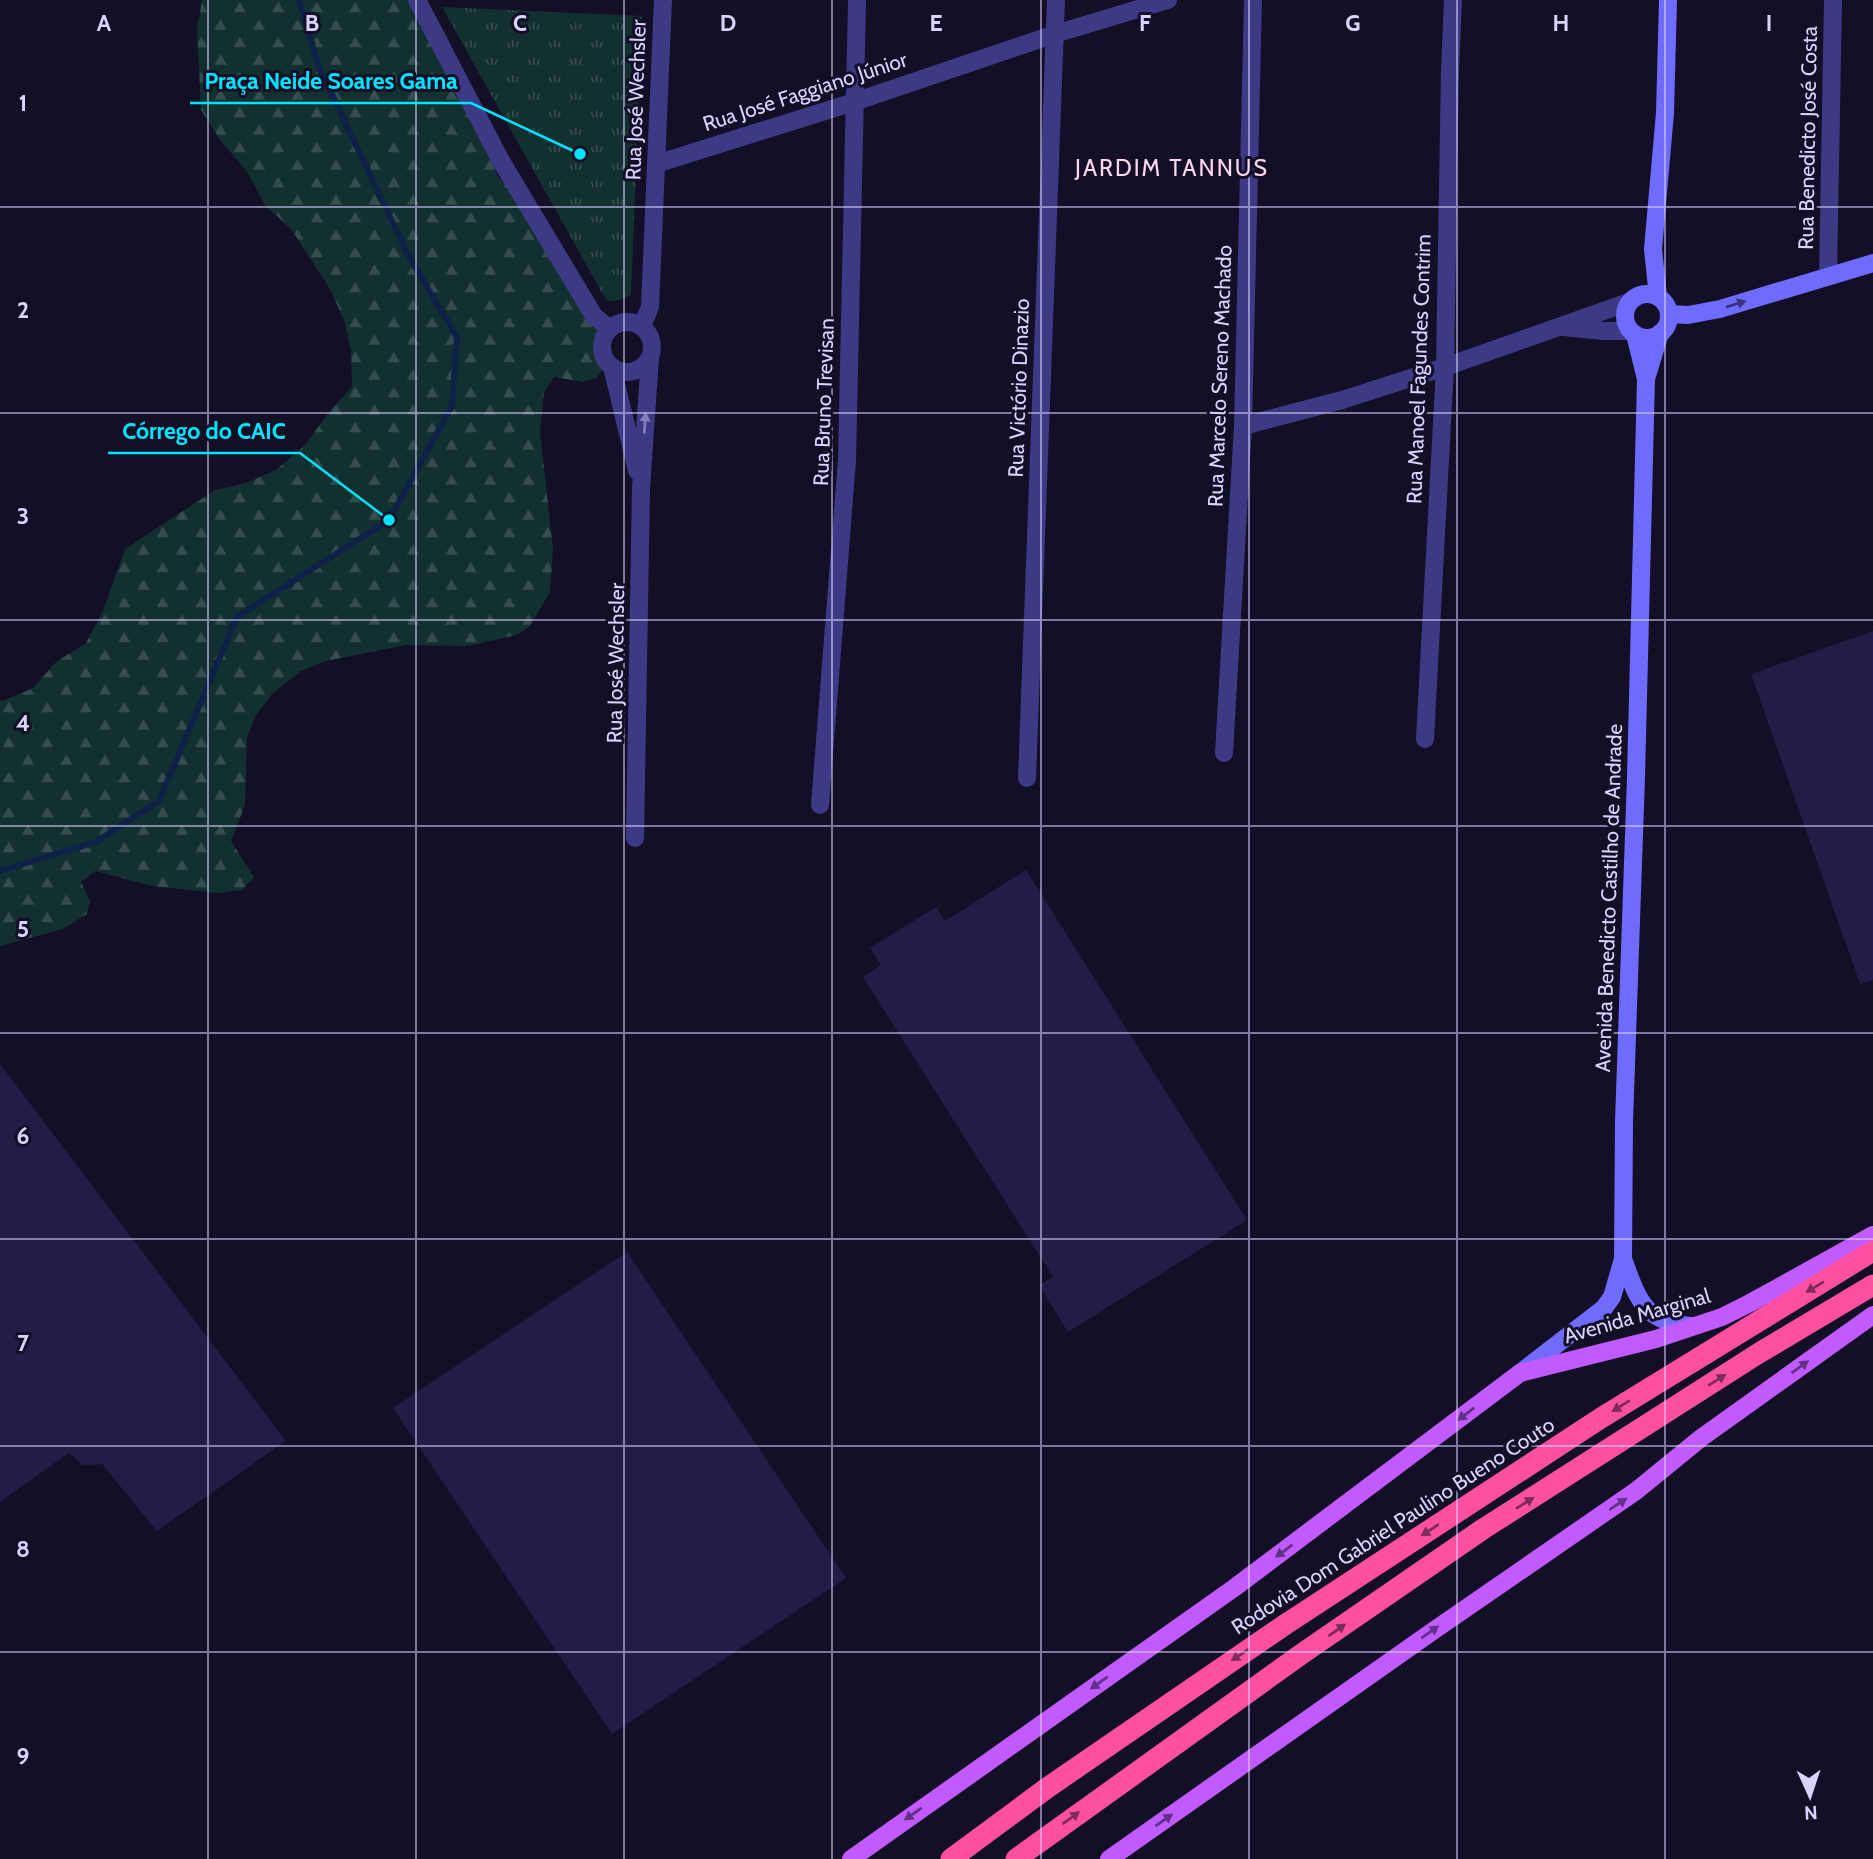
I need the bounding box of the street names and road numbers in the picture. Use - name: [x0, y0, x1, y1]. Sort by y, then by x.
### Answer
- street label: Rua José Wechsler: [620, 19, 651, 181]
- street label: Rua Benedicto José Costa: [1793, 26, 1822, 250]
- street label: Rua José Faggiano Júnior: [700, 47, 910, 136]
- street label: Rua Manoel Fagundes Contrim: [1401, 234, 1436, 504]
- street label: Rua Marcelo Sereno Machado: [1202, 245, 1237, 507]
- street label: Rua Victório Dinazio: [1003, 298, 1034, 478]
- street label: Rua Bruno Trevisan: [808, 318, 839, 486]
- street label: Rua José Wechsler: [602, 582, 629, 744]
- street label: Avenida Benedicto Castilho de Andrade: [1590, 723, 1627, 1073]
- street label: Avenida Marginal: [1561, 1283, 1713, 1348]
- street label: Rodovia Dom Gabriel Paulino Bueno Couto: [1227, 1412, 1559, 1639]

